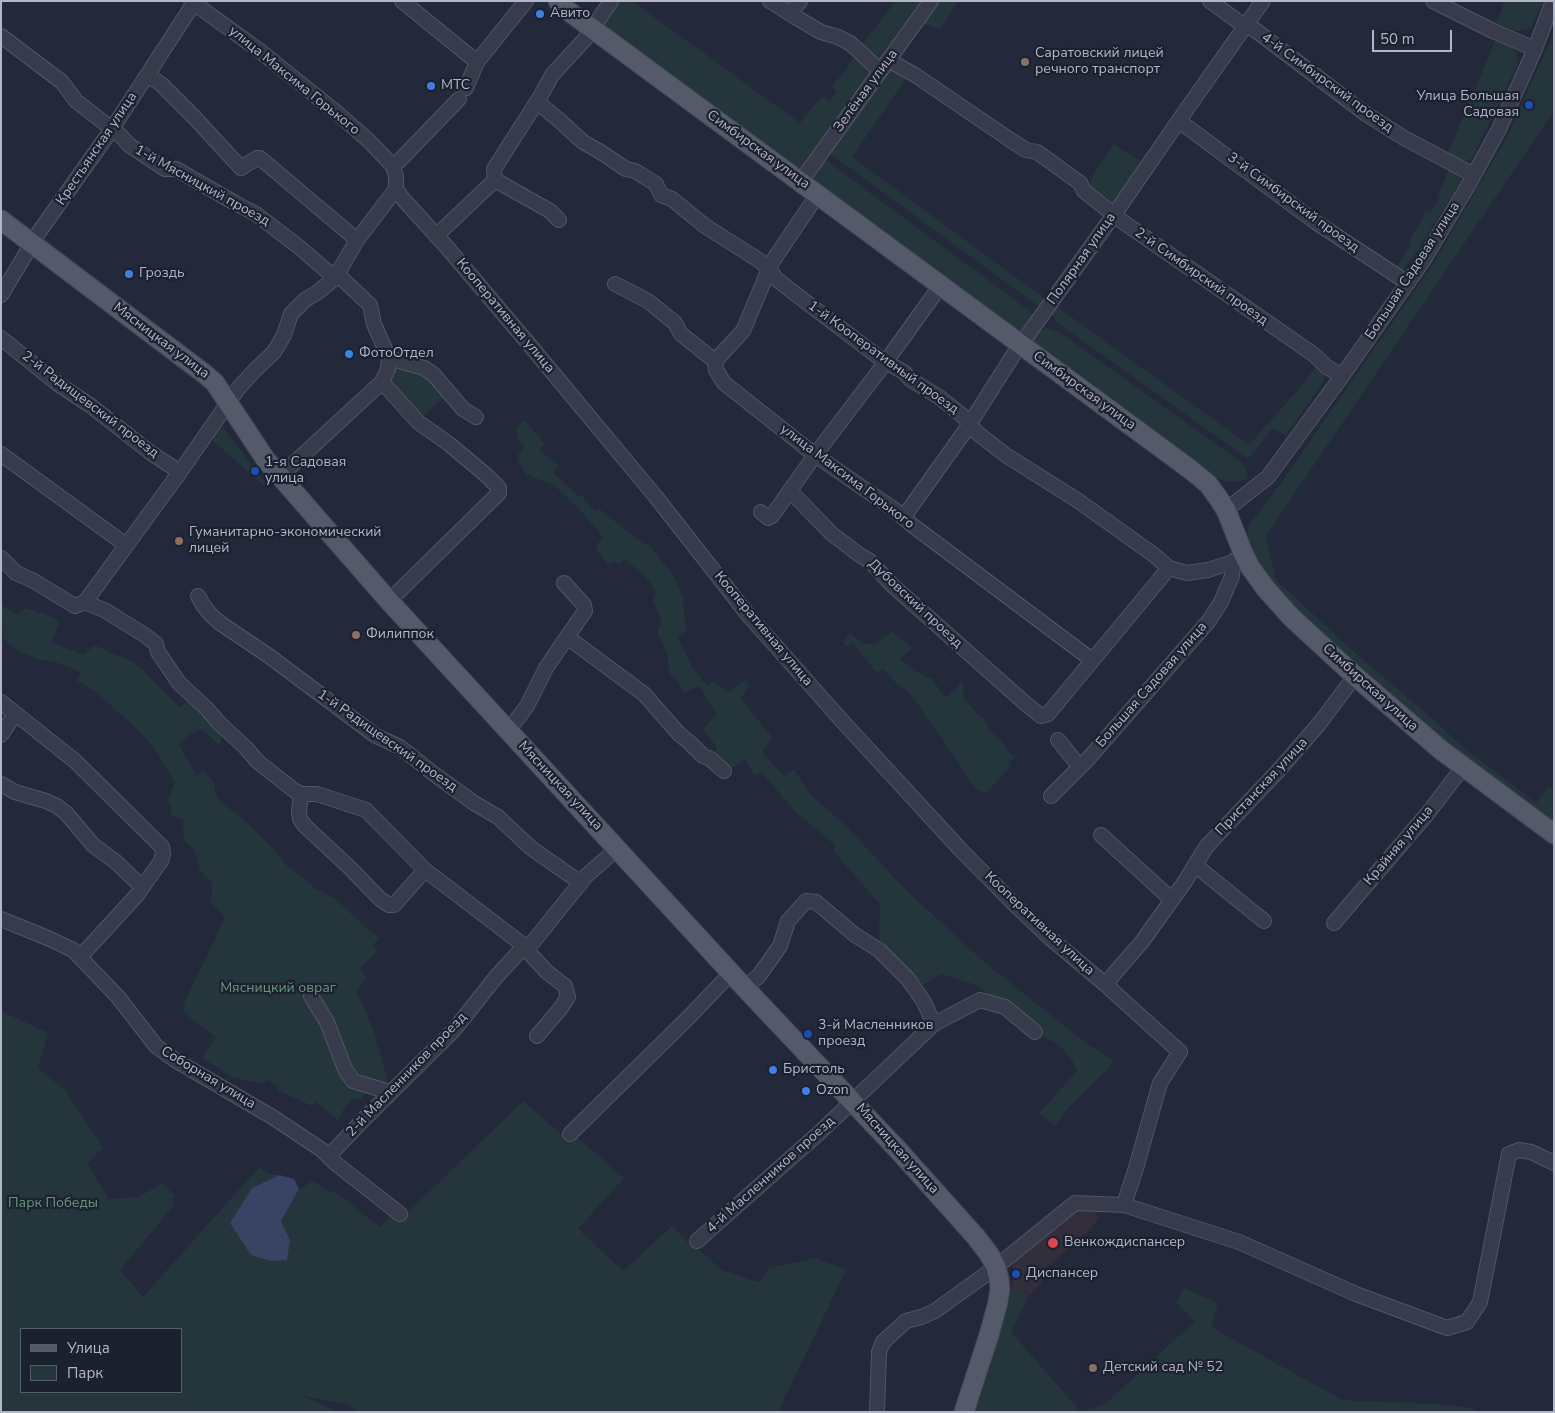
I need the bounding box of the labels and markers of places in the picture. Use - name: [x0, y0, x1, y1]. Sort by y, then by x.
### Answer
- place label: Авито: [550, 6, 590, 22]
- marker: Авито: [534, 8, 546, 20]
- place label: Саратовский лицей речного транспорт: [1035, 46, 1164, 78]
- marker: Саратовский лицей речного транспорт: [1019, 56, 1031, 68]
- place label: МТС: [441, 78, 470, 94]
- marker: МТС: [425, 80, 437, 92]
- place label: Улица Большая Садовая: [1417, 89, 1519, 121]
- marker: Улица Большая Садовая: [1523, 99, 1535, 111]
- place label: Гроздь: [139, 266, 185, 282]
- marker: Гроздь: [123, 268, 135, 280]
- place label: ФотоОтдел: [359, 346, 434, 362]
- marker: ФотоОтдел: [343, 348, 355, 360]
- place label: 1-я Садовая улица: [265, 455, 346, 488]
- marker: 1-я Садовая улица: [249, 465, 261, 477]
- place label: Гуманитарно-экономический лицей: [189, 525, 382, 558]
- marker: Гуманитарно-экономический лицей: [173, 535, 185, 547]
- place label: Филиппок: [366, 627, 434, 643]
- marker: Филиппок: [350, 629, 362, 641]
- place label: 3-й Масленников проезд: [818, 1018, 933, 1050]
- marker: 3-й Масленников проезд: [802, 1028, 814, 1040]
- place label: Бристоль: [783, 1062, 845, 1078]
- marker: Бристоль: [767, 1064, 779, 1076]
- place label: Ozon: [816, 1083, 849, 1099]
- marker: Ozon: [800, 1085, 812, 1097]
- place label: Венкождиспансер: [1064, 1235, 1185, 1251]
- marker: Венкождиспансер: [1046, 1236, 1060, 1250]
- place label: Диспансер: [1026, 1266, 1098, 1282]
- marker: Диспансер: [1010, 1268, 1022, 1280]
- place label: Детский сад № 52: [1103, 1360, 1223, 1376]
- marker: Детский сад № 52: [1087, 1362, 1099, 1374]

